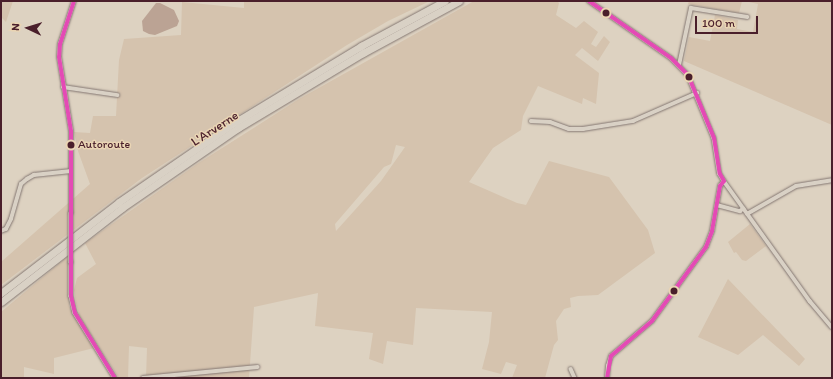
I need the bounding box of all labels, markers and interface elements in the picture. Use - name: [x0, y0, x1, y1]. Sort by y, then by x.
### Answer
- north arrow: [8, 8, 48, 48]
- unlabelled marker: [601, 8, 611, 18]
- scale bar: [697, 8, 760, 34]
- text: 100 m: [702, 16, 735, 30]
- text: N: [9, 23, 22, 31]
- unlabelled marker: [684, 72, 694, 82]
- street label: L'Arverne: [188, 108, 242, 150]
- place label: Autoroute: [78, 138, 130, 152]
- marker: Autoroute: [66, 140, 76, 150]
- unlabelled marker: [669, 286, 679, 296]

